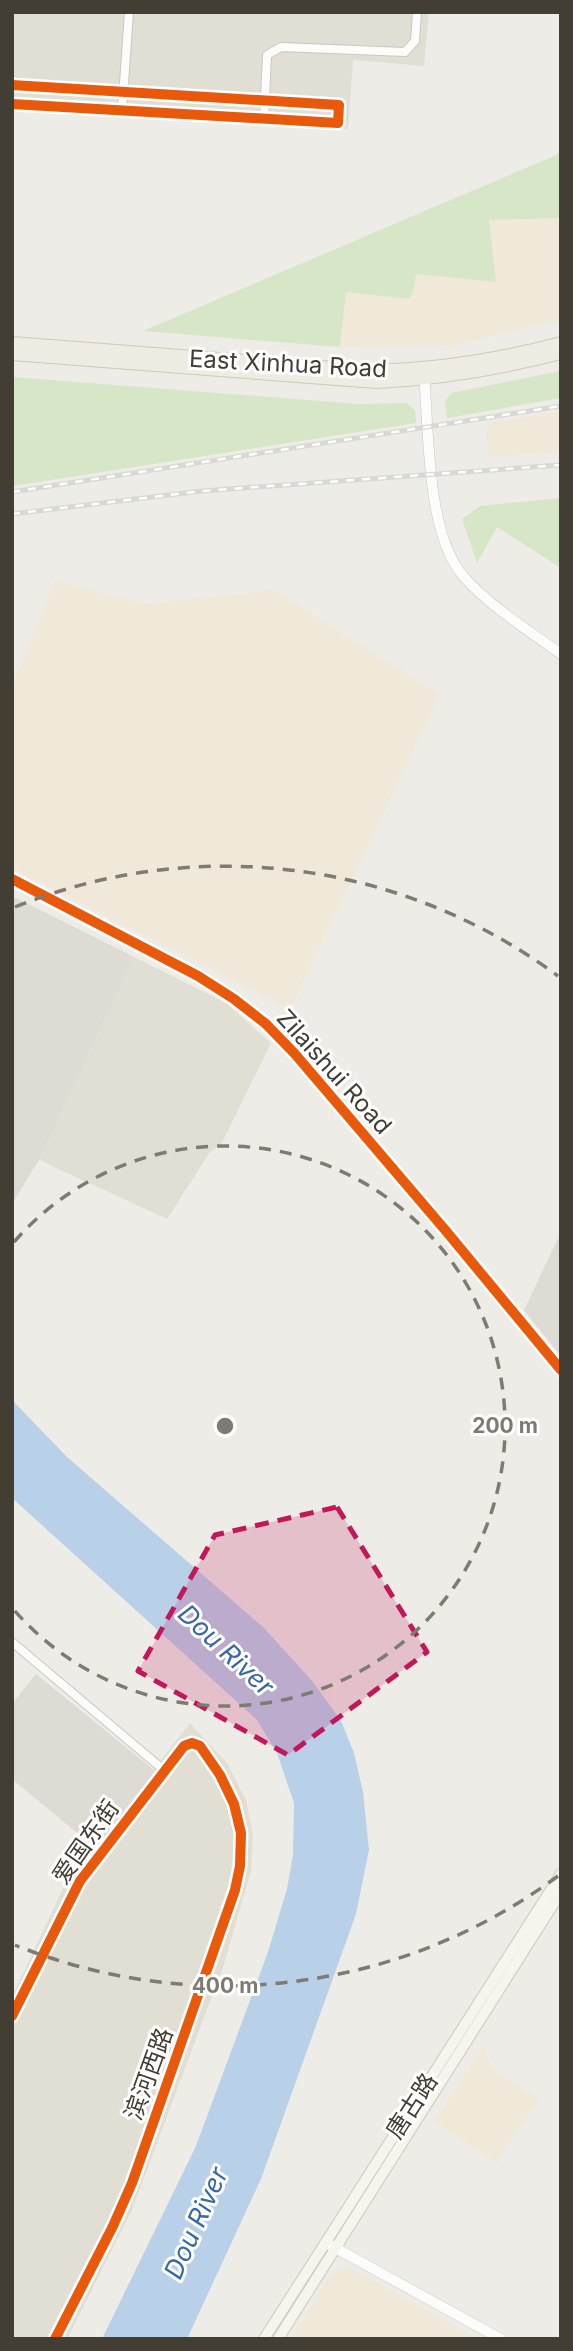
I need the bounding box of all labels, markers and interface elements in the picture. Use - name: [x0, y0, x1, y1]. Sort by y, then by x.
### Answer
- street label: East Xinhua Road: [188, 344, 388, 383]
- street label: Zilaishui Road: [271, 1003, 398, 1140]
- text: 200 m: [472, 1413, 538, 1438]
- centre of rings: [213, 1414, 237, 1438]
- water label: Dou River: [172, 1598, 281, 1702]
- street label: 爱国东街: [46, 1794, 125, 1889]
- text: 400 m: [192, 1973, 258, 1998]
- street label: 滨河西路: [118, 2024, 179, 2124]
- street label: 唐古路: [380, 2068, 443, 2144]
- water label: Dou River: [157, 2161, 234, 2283]

